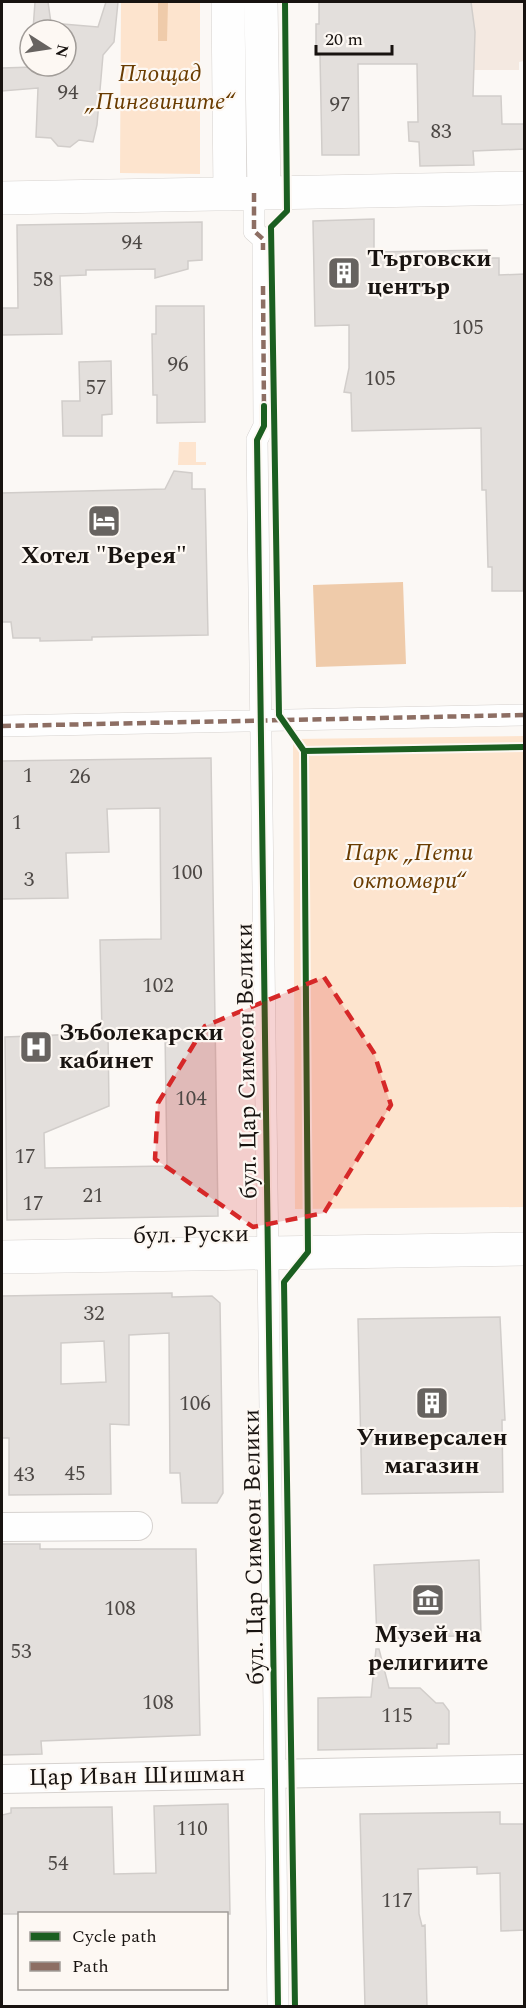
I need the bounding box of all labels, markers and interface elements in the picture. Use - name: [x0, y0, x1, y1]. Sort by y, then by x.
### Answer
- north arrow: [18, 18, 78, 78]
- scale bar: [316, 18, 392, 56]
- text: 20 m: [325, 26, 363, 53]
- text: N: [49, 42, 75, 60]
- park label: Площад „Пингвините“: [83, 56, 236, 120]
- house number: 94: [58, 77, 79, 109]
- house number: 97: [330, 89, 351, 121]
- house number: 83: [431, 116, 452, 148]
- house number: 94: [122, 227, 143, 259]
- place label: Търговски център: [367, 241, 492, 305]
- building icon: Търговски център: [326, 255, 362, 291]
- house number: 58: [33, 264, 54, 296]
- house number: 105: [452, 312, 484, 344]
- house number: 96: [168, 349, 189, 381]
- house number: 105: [364, 363, 396, 395]
- house number: 57: [86, 372, 107, 404]
- hotel icon: Хотел "Верея": [86, 503, 122, 539]
- place label: Хотел "Верея": [21, 538, 187, 574]
- house number: 1: [23, 760, 33, 792]
- house number: 26: [70, 761, 91, 793]
- house number: 1: [12, 807, 22, 839]
- park label: Парк „Пети октомври“: [345, 835, 474, 899]
- house number: 100: [171, 857, 203, 889]
- house number: 3: [24, 864, 35, 896]
- street label: бул. Цар Симеон Велики: [227, 923, 267, 1199]
- house number: 102: [142, 970, 174, 1002]
- place label: Зъболекарски кабинет: [59, 1015, 224, 1079]
- hospital icon: Зъболекарски кабинет: [18, 1029, 54, 1065]
- house number: 104: [175, 1083, 207, 1115]
- house number: 17: [15, 1141, 36, 1173]
- house number: 21: [83, 1180, 104, 1212]
- house number: 17: [23, 1188, 44, 1220]
- street label: бул. Руски: [133, 1216, 249, 1254]
- house number: 32: [84, 1298, 105, 1330]
- building icon: Универсален магазин: [414, 1385, 450, 1421]
- house number: 106: [179, 1388, 211, 1420]
- street label: бул. Цар Симеон Велики: [234, 1409, 274, 1685]
- place label: Универсален магазин: [357, 1420, 507, 1484]
- house number: 45: [65, 1458, 86, 1490]
- house number: 43: [14, 1459, 35, 1491]
- museum icon: Музей на религиите: [410, 1582, 446, 1618]
- house number: 108: [104, 1593, 136, 1625]
- place label: Музей на религиите: [368, 1617, 488, 1681]
- house number: 53: [11, 1636, 32, 1668]
- house number: 108: [142, 1687, 174, 1719]
- house number: 115: [381, 1700, 413, 1732]
- street label: Цар Иван Шишман: [28, 1756, 246, 1796]
- house number: 110: [176, 1813, 208, 1845]
- house number: 54: [48, 1848, 69, 1880]
- house number: 117: [381, 1885, 413, 1917]
- legend: [18, 1912, 228, 1990]
- text: Cycle path: [72, 1923, 157, 1950]
- text: Path: [72, 1953, 109, 1980]

